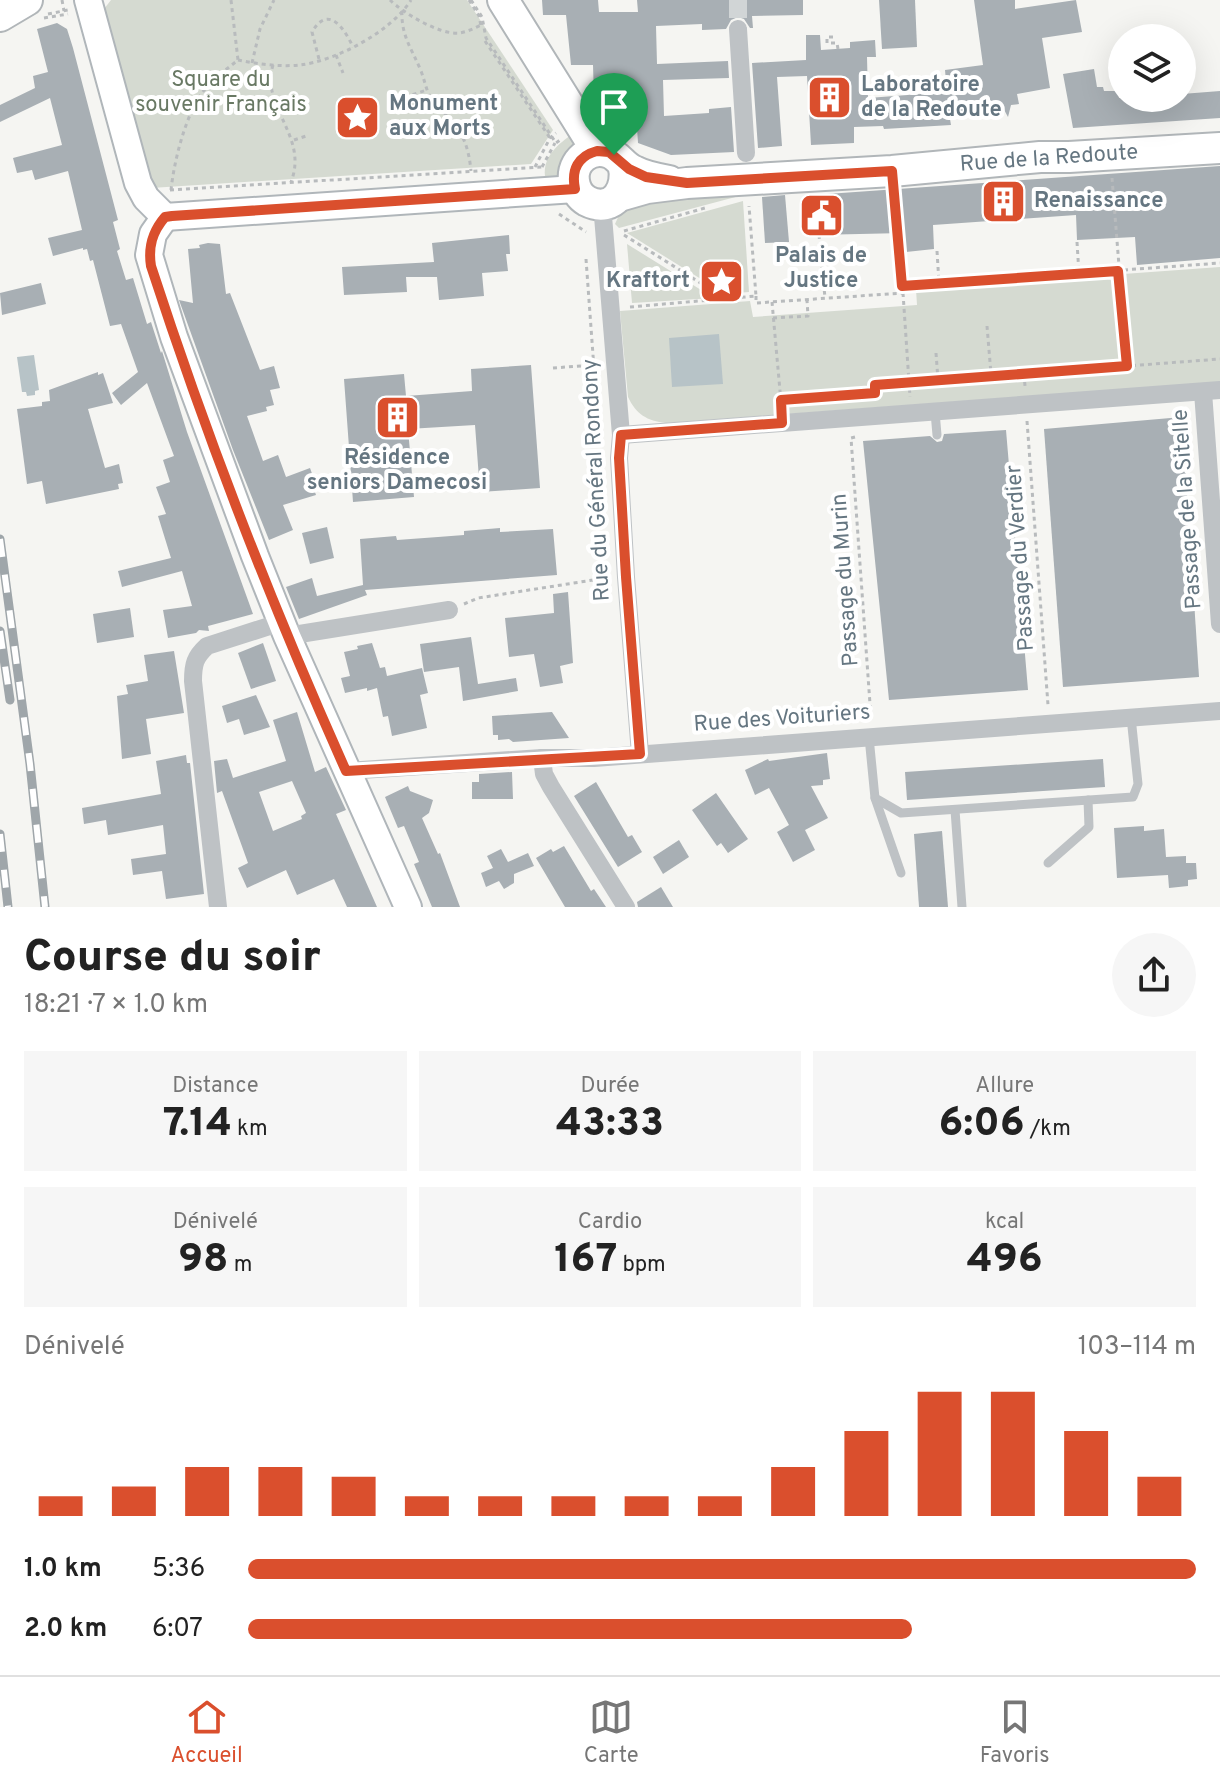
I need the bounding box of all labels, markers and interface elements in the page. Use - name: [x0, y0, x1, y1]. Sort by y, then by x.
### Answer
- map controls: [1108, 24, 1196, 112]
- button: layers: [1108, 24, 1196, 112]
- park label: Square du souvenir Français: [135, 67, 307, 119]
- place label: Laboratoire de la Redoute: [861, 72, 1002, 124]
- pin: [580, 73, 648, 155]
- building icon: Laboratoire de la Redoute: [806, 74, 854, 122]
- icon: arrive: [592, 85, 636, 129]
- place label: Monument aux Morts: [389, 91, 498, 143]
- place icon: Monument aux Morts: [334, 93, 382, 141]
- street label: Rue de la Redoute: [959, 139, 1139, 179]
- building icon: Renaissance: [979, 177, 1027, 225]
- place label: Renaissance: [1034, 188, 1163, 215]
- public building icon: Palais de Justice: [797, 191, 845, 239]
- place label: Palais de Justice: [775, 243, 867, 295]
- place icon: Kraftort: [697, 257, 745, 305]
- place label: Kraftort: [606, 268, 690, 295]
- street label: Rue du Général Rondony: [577, 358, 617, 602]
- building icon: Résidence seniors Damecosi: [373, 393, 421, 441]
- street label: Passage de la Sitelle: [1168, 408, 1208, 610]
- place label: Résidence seniors Damecosi: [307, 445, 487, 497]
- street label: Passage du Verdier: [1001, 464, 1041, 652]
- street label: Passage du Murin: [826, 493, 866, 667]
- street label: Rue des Voituriers: [693, 699, 871, 739]
- text: Course du soir: [24, 931, 321, 987]
- button: share: [1112, 933, 1196, 1017]
- text: 18:21 · 7 × 1.0 km: [24, 989, 208, 1022]
- text: Distance: [172, 1073, 259, 1100]
- text: Durée: [580, 1073, 640, 1100]
- text: Allure: [975, 1073, 1034, 1100]
- text: 7.14: [163, 1100, 232, 1150]
- text: 43:33: [556, 1100, 664, 1150]
- text: 6:06: [939, 1100, 1025, 1150]
- text: km: [232, 1116, 268, 1143]
- text: /km: [1025, 1116, 1071, 1143]
- text: Dénivelé: [173, 1209, 258, 1236]
- text: Cardio: [578, 1209, 642, 1236]
- text: kcal: [985, 1209, 1024, 1236]
- text: 98: [178, 1236, 229, 1286]
- text: 167: [554, 1236, 617, 1286]
- text: 496: [967, 1236, 1043, 1286]
- text: m: [229, 1252, 252, 1279]
- text: bpm: [617, 1252, 666, 1279]
- text: Dénivelé: [24, 1331, 125, 1364]
- text: 103–114 m: [1078, 1331, 1196, 1364]
- text: 1.0 km: [24, 1553, 102, 1586]
- text: 5:36: [152, 1553, 205, 1586]
- text: 2.0 km: [24, 1613, 107, 1646]
- text: 6:07: [152, 1613, 203, 1646]
- tab: Accueil: [171, 1695, 243, 1770]
- tab: Carte: [584, 1695, 639, 1770]
- tab: Favoris: [980, 1695, 1049, 1770]

